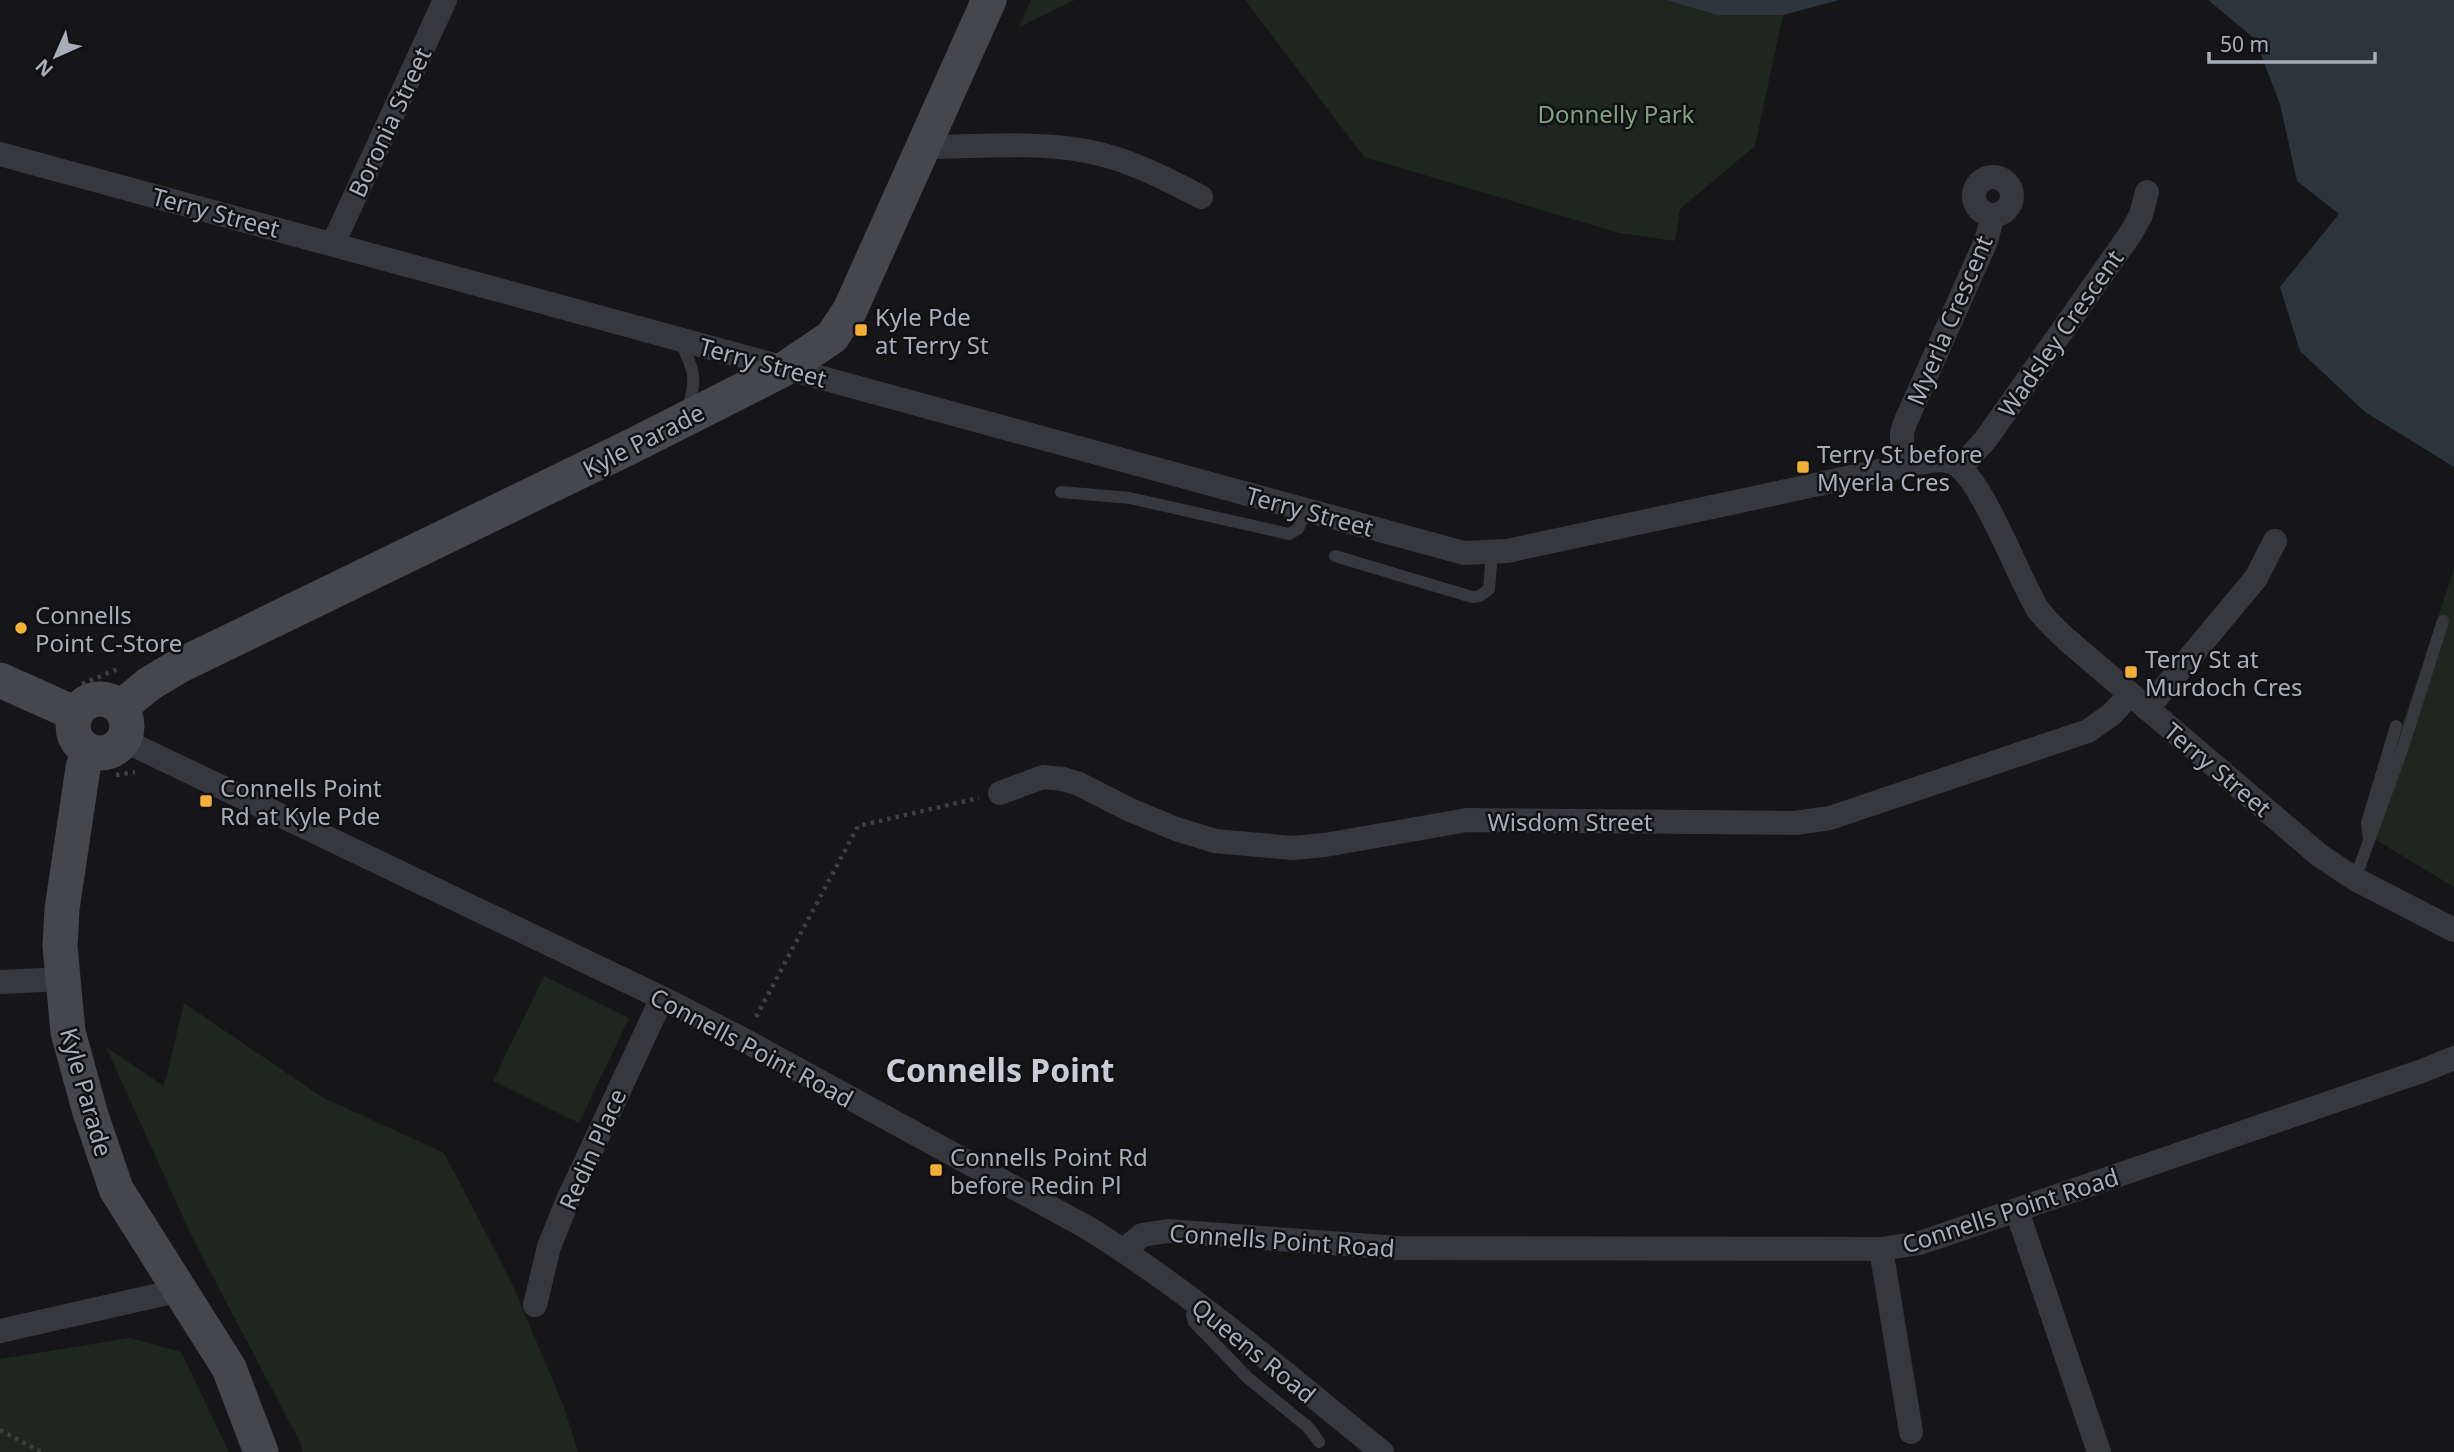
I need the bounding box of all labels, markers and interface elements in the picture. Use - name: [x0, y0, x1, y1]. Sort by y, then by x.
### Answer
- north arrow: [21, 21, 91, 91]
- scale bar: [2209, 21, 2375, 65]
- text: 50 m: [2220, 30, 2269, 58]
- street label: Boronia Street: [340, 41, 438, 202]
- text: N: [29, 53, 59, 83]
- park label: Donnelly Park: [1538, 97, 1695, 130]
- street label: Terry Street: [149, 179, 284, 245]
- street label: Myerla Crescent: [1898, 230, 2000, 410]
- street label: Wadsley Crescent: [1990, 242, 2130, 423]
- place label: Kyle Pde at Terry St: [875, 300, 989, 361]
- marker: Kyle Pde at Terry St: [853, 322, 869, 338]
- street label: Terry Street: [696, 329, 831, 395]
- street label: Kyle Parade: [577, 395, 709, 485]
- place label: Terry St before Myerla Cres: [1817, 437, 1983, 498]
- marker: Terry St before Myerla Cres: [1795, 459, 1811, 475]
- street label: Terry Street: [1243, 478, 1378, 544]
- place label: Connells Point C-Store: [35, 598, 182, 659]
- marker: Connells Point C-Store: [13, 620, 29, 636]
- place label: Terry St at Murdoch Cres: [2145, 642, 2303, 703]
- marker: Terry St at Murdoch Cres: [2123, 664, 2139, 680]
- street label: Terry Street: [2157, 714, 2279, 824]
- place label: Connells Point Rd at Kyle Pde: [220, 771, 382, 832]
- marker: Connells Point Rd at Kyle Pde: [198, 793, 214, 809]
- street label: Wisdom Street: [1488, 805, 1653, 838]
- street label: Connells Point Road: [645, 979, 859, 1115]
- street label: Kyle Parade: [53, 1024, 121, 1160]
- district label: Connells Point: [886, 1048, 1114, 1091]
- street label: Redin Place: [551, 1083, 633, 1215]
- place label: Connells Point Rd before Redin Pl: [950, 1140, 1148, 1201]
- street label: Connells Point Road: [1898, 1159, 2122, 1261]
- marker: Connells Point Rd before Redin Pl: [928, 1162, 944, 1178]
- street label: Connells Point Road: [1168, 1216, 1396, 1264]
- street label: Queens Road: [1185, 1290, 1323, 1410]

